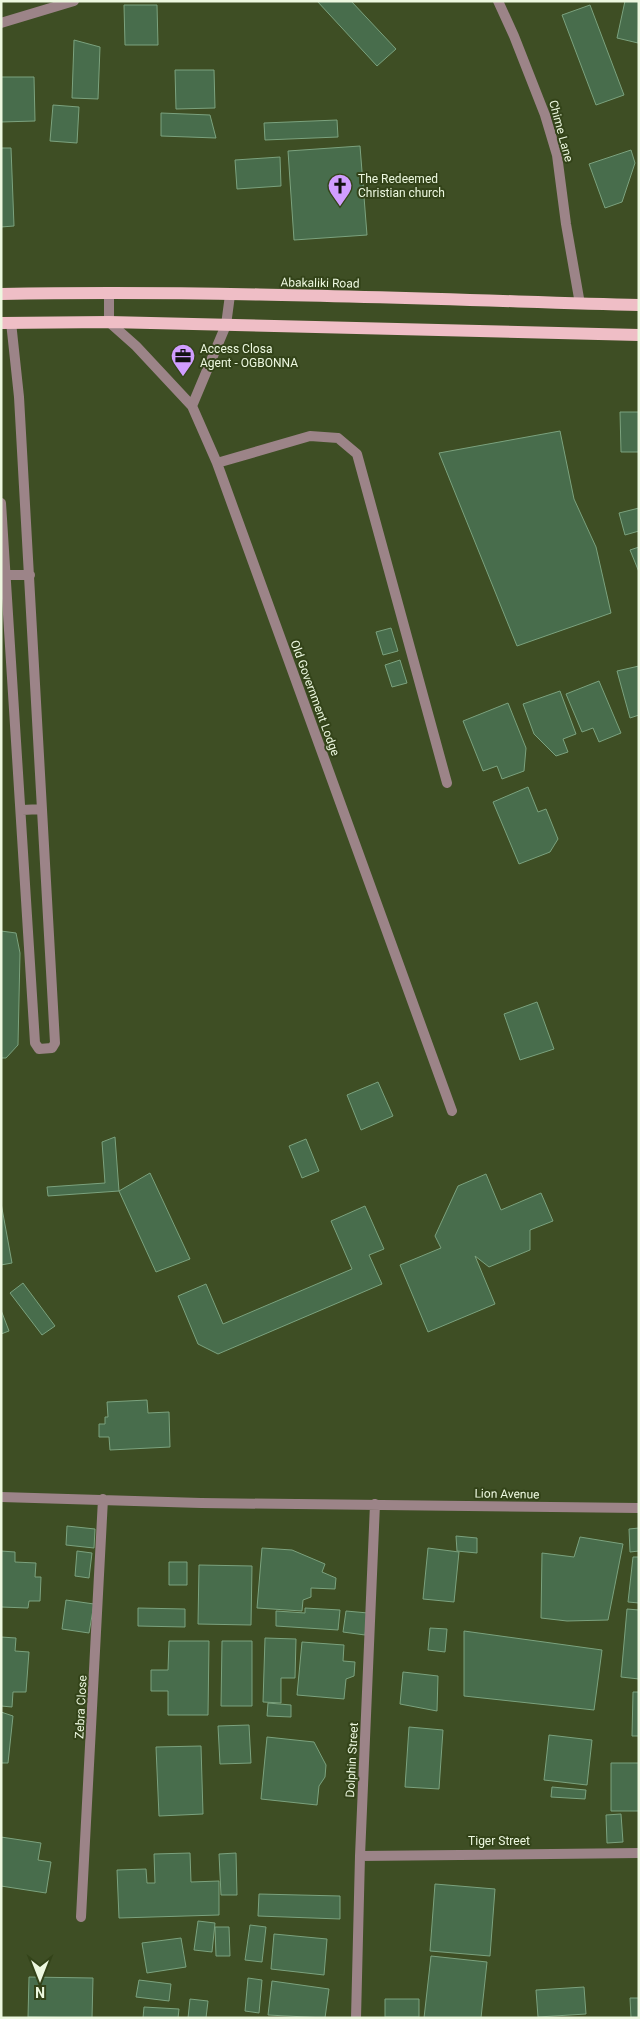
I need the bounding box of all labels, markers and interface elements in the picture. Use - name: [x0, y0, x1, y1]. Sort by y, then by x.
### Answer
- street label: Chime Lane: [546, 99, 576, 163]
- place label: The Redeemed Christian church: [358, 172, 445, 200]
- church icon: The Redeemed Christian church: [327, 173, 353, 207]
- street label: Abakaliki Road: [280, 275, 360, 291]
- place label: Access Closa Agent - OGBONNA: [200, 342, 298, 370]
- office icon: Access Closa Agent - OGBONNA: [170, 343, 196, 377]
- street label: Old Government Lodge: [288, 638, 342, 758]
- street label: Lion Avenue: [474, 1486, 540, 1502]
- street label: Zebra Close: [72, 1675, 90, 1739]
- street label: Dolphin Street: [343, 1722, 361, 1798]
- street label: Tiger Street: [468, 1834, 530, 1848]
- north arrow: [15, 1954, 65, 2004]
- text: N: [35, 1984, 45, 2000]

